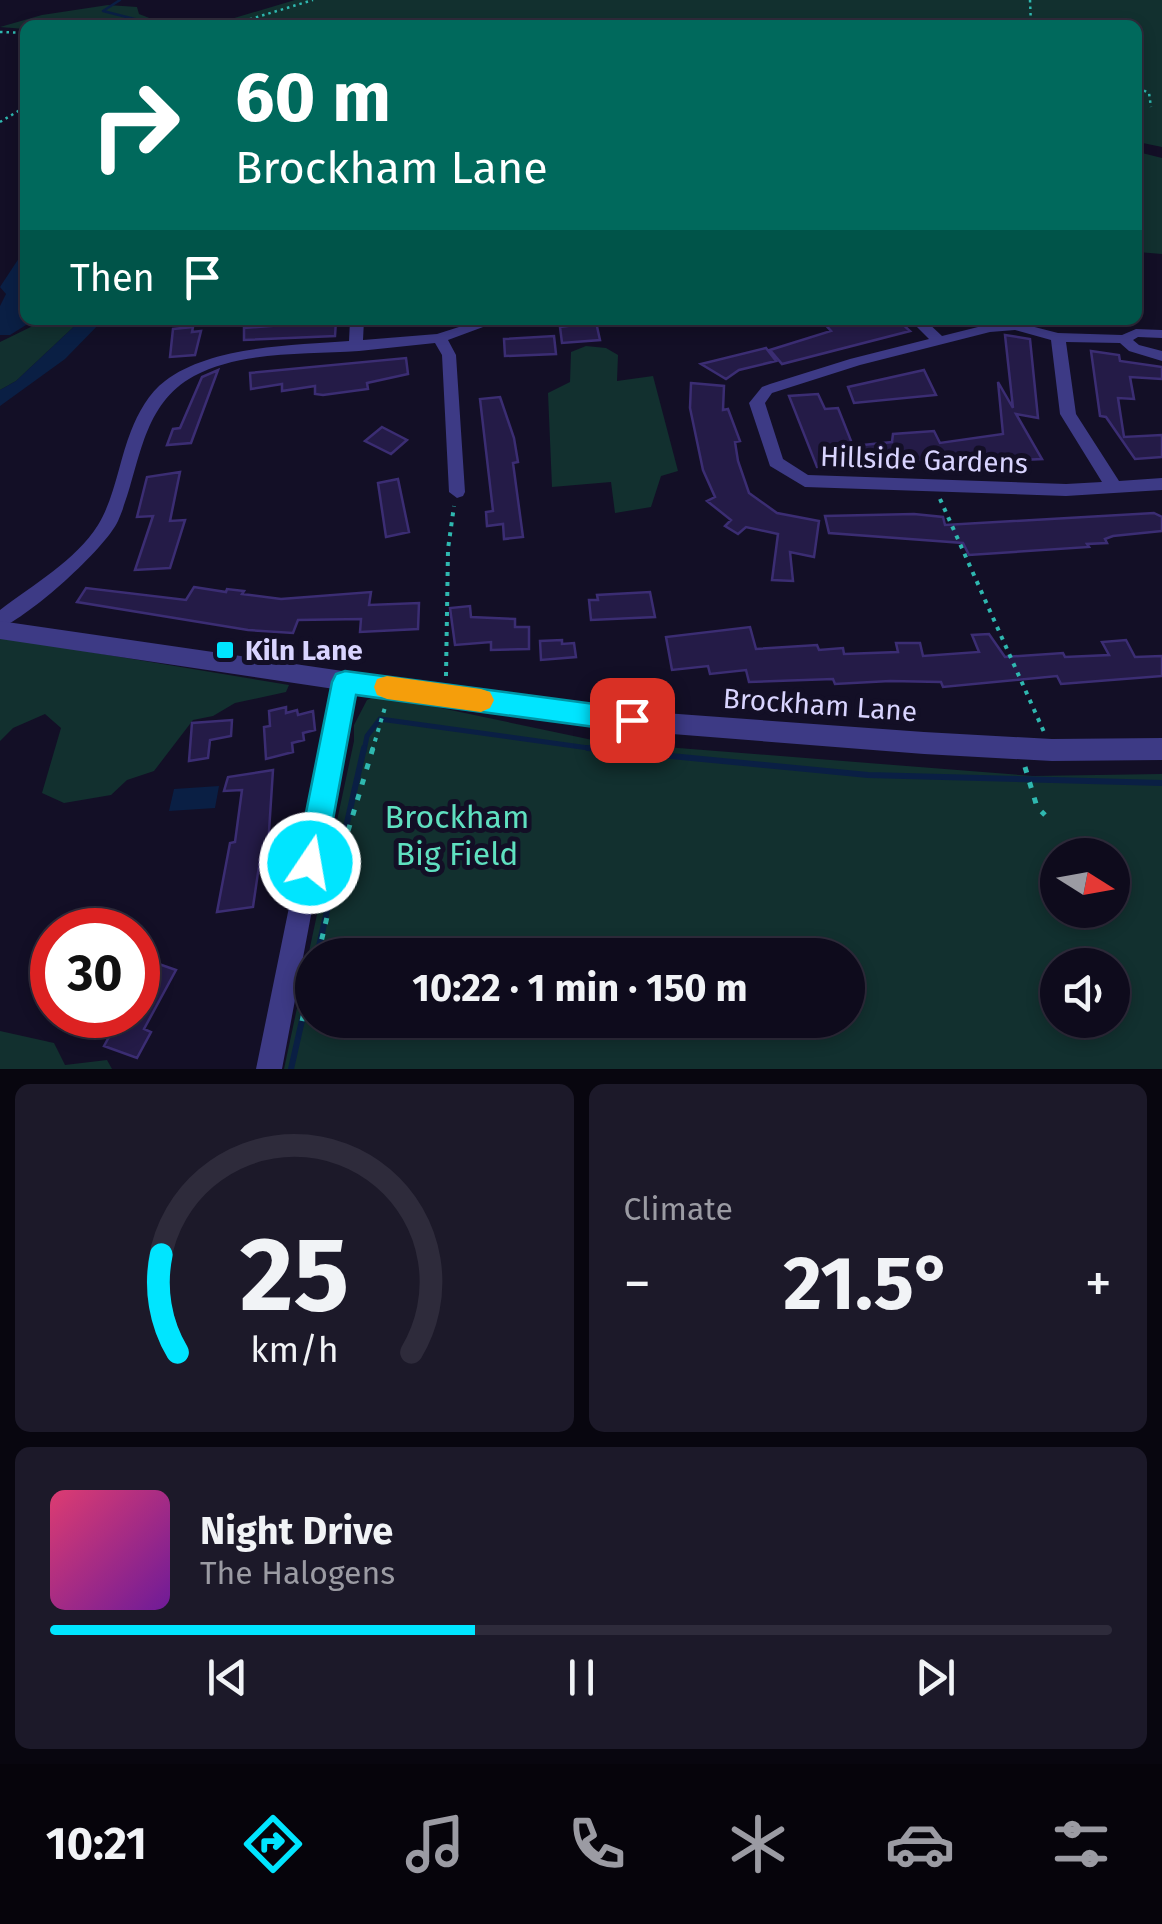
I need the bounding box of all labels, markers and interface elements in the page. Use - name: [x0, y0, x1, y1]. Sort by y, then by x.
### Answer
- text: 60 m: [235, 56, 391, 140]
- icon: right: [70, 60, 200, 190]
- text: Brockham Lane: [235, 141, 548, 195]
- icon: arrive: [175, 250, 230, 305]
- text: Then: [70, 255, 155, 301]
- street label: Hillside Gardens: [819, 440, 1029, 480]
- place label: Kiln Lane: [245, 634, 363, 667]
- marker: Kiln Lane: [214, 639, 236, 661]
- pin: [590, 678, 675, 763]
- street label: Brockham Lane: [722, 682, 918, 728]
- icon: arrive: [605, 693, 660, 748]
- park label: Brockham Big Field: [385, 798, 529, 873]
- position arrow: [258, 811, 362, 915]
- north arrow: [1040, 838, 1130, 928]
- map controls: [1040, 838, 1130, 1038]
- speed limit sign: 30: [30, 908, 160, 1038]
- button: sound: [1040, 948, 1130, 1038]
- text: 10:22 · 1 min · 150 m: [412, 965, 748, 1011]
- text: Climate: [624, 1190, 733, 1228]
- text: 25: [239, 1213, 349, 1338]
- text: 21.5°: [783, 1239, 952, 1329]
- text: −: [624, 1251, 651, 1317]
- text: +: [1085, 1251, 1112, 1317]
- text: km/h: [250, 1329, 338, 1371]
- text: Night Drive: [200, 1508, 393, 1554]
- text: The Halogens: [200, 1554, 395, 1592]
- icon: previous: [200, 1650, 255, 1705]
- icon: pause: [554, 1650, 609, 1705]
- icon: next: [908, 1650, 963, 1705]
- icon: directions: [238, 1809, 308, 1879]
- icon: music: [400, 1809, 470, 1879]
- icon: phone: [562, 1809, 632, 1879]
- icon: climate: [723, 1809, 793, 1879]
- icon: car: [885, 1809, 955, 1879]
- icon: filters: [1046, 1809, 1116, 1879]
- text: 10:21: [46, 1817, 147, 1871]

